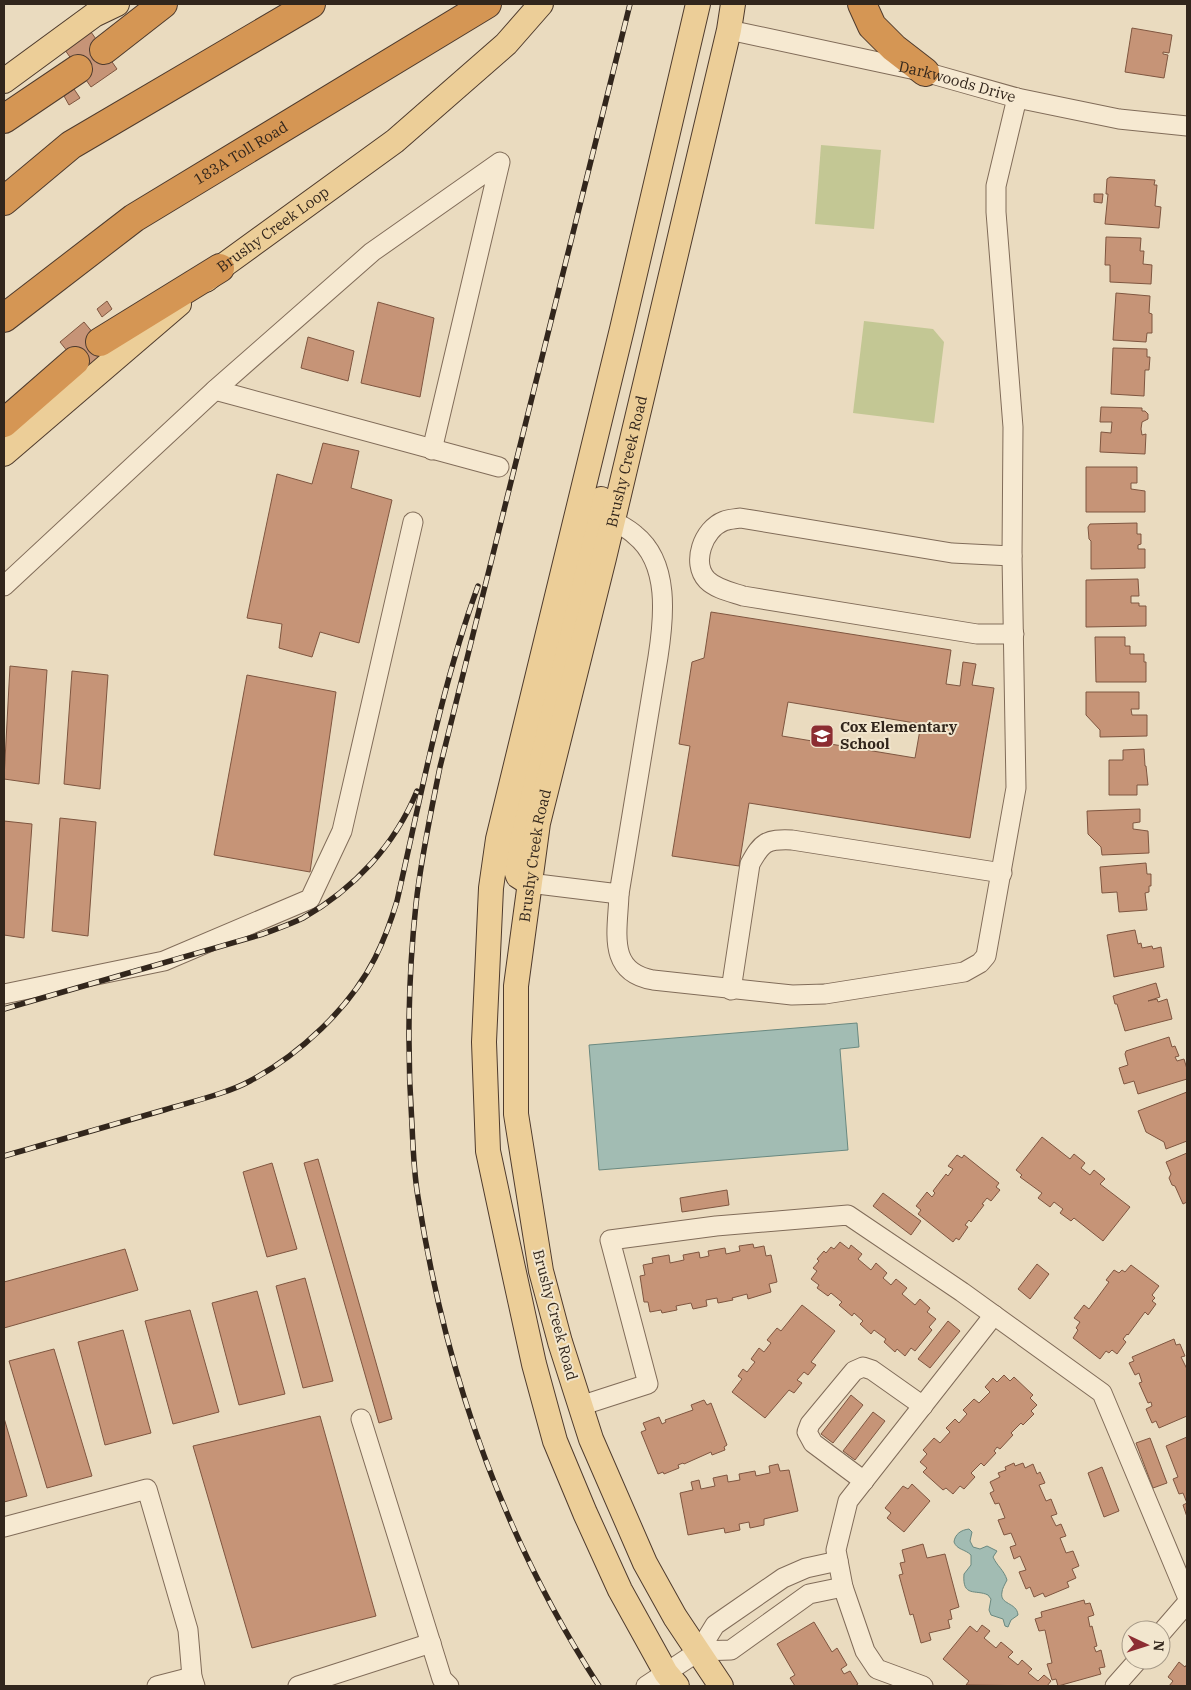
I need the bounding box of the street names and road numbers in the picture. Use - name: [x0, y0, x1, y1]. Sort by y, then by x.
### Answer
- street label: Darkwoods Drive: [897, 57, 1018, 106]
- street label: 183A Toll Road: [190, 117, 291, 189]
- street label: Brushy Creek Loop: [213, 182, 333, 276]
- street label: Brushy Creek Road: [602, 394, 651, 529]
- street label: Brushy Creek Road: [515, 787, 555, 923]
- street label: Brushy Creek Road: [529, 1247, 582, 1382]

